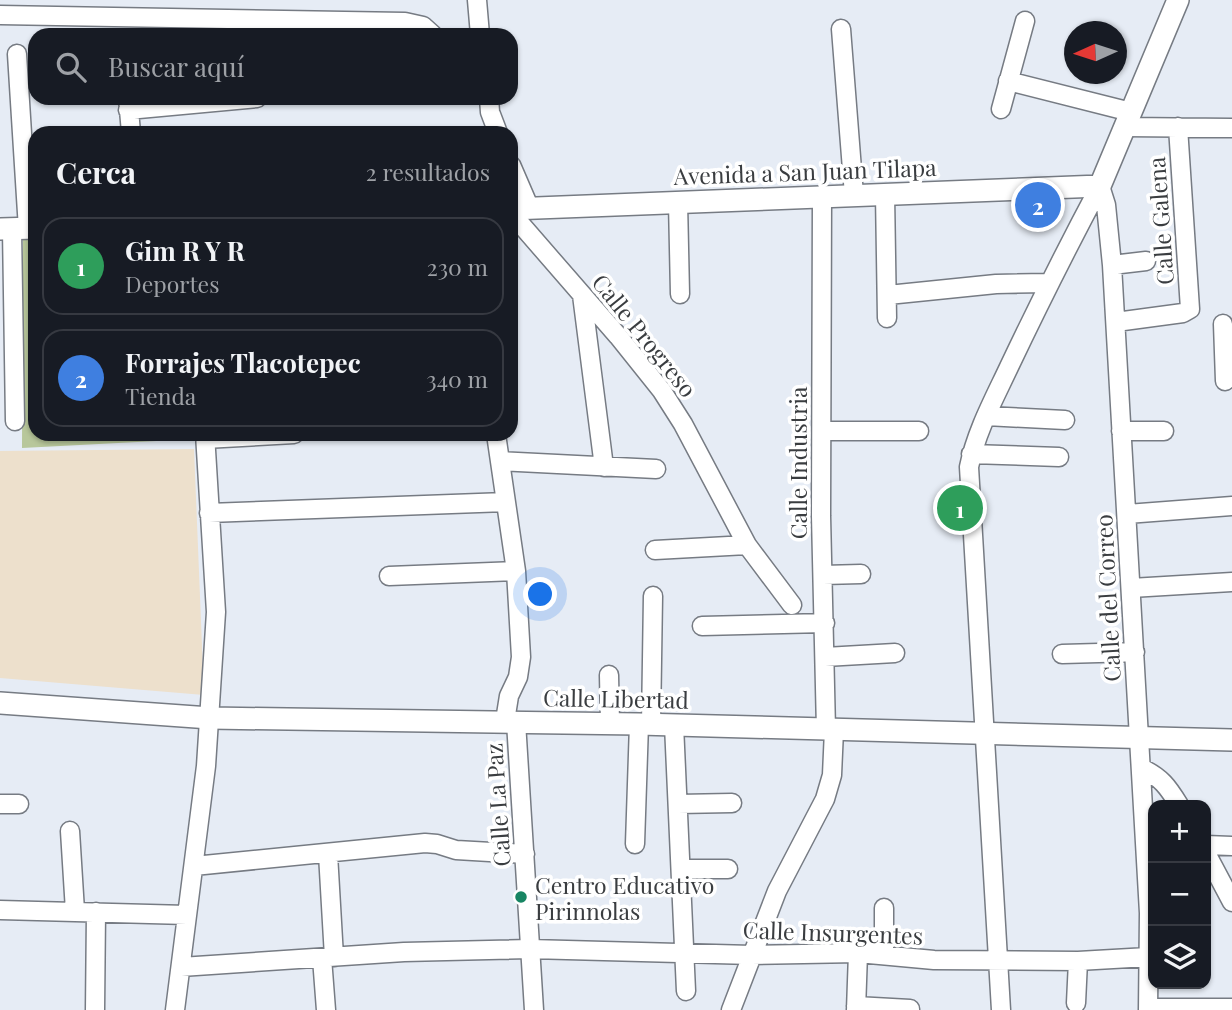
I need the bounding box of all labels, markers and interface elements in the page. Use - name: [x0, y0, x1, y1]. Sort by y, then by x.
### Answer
- north arrow: [1064, 21, 1127, 84]
- search box: [28, 28, 518, 105]
- icon: search: [52, 48, 90, 86]
- text: Buscar aquí: [108, 49, 244, 84]
- street label: Avenida a San Juan Tilapa: [672, 151, 937, 191]
- text: Cerca: [56, 152, 136, 192]
- street label: Calle Galena: [1140, 155, 1180, 286]
- text: 2 resultados: [366, 156, 490, 187]
- pin: 2: [1015, 179, 1061, 231]
- text: Gim R Y R: [125, 233, 245, 268]
- text: 1: [77, 251, 85, 282]
- text: 230 m: [427, 251, 488, 282]
- street label: Calle Progreso: [586, 267, 704, 403]
- text: Deportes: [125, 268, 220, 299]
- text: Forrajes Tlacotepec: [125, 345, 361, 380]
- text: 2: [75, 363, 87, 394]
- text: 340 m: [426, 363, 488, 394]
- text: Tienda: [125, 380, 196, 411]
- street label: Calle Industria: [782, 386, 813, 539]
- pin: 1: [937, 482, 983, 534]
- street label: Calle del Correo: [1087, 514, 1127, 682]
- your location: [523, 577, 557, 611]
- street label: Calle Libertad: [543, 681, 689, 715]
- street label: Calle La Paz: [477, 742, 517, 868]
- map controls: [1148, 800, 1211, 989]
- button: +: [1148, 800, 1211, 863]
- button: −: [1148, 863, 1211, 926]
- place label: Centro Educativo Pirinnolas: [535, 869, 714, 926]
- marker: Centro Educativo Pirinnolas: [513, 889, 529, 905]
- street label: Calle Insurgentes: [742, 913, 924, 951]
- button: layers: [1148, 926, 1211, 989]

